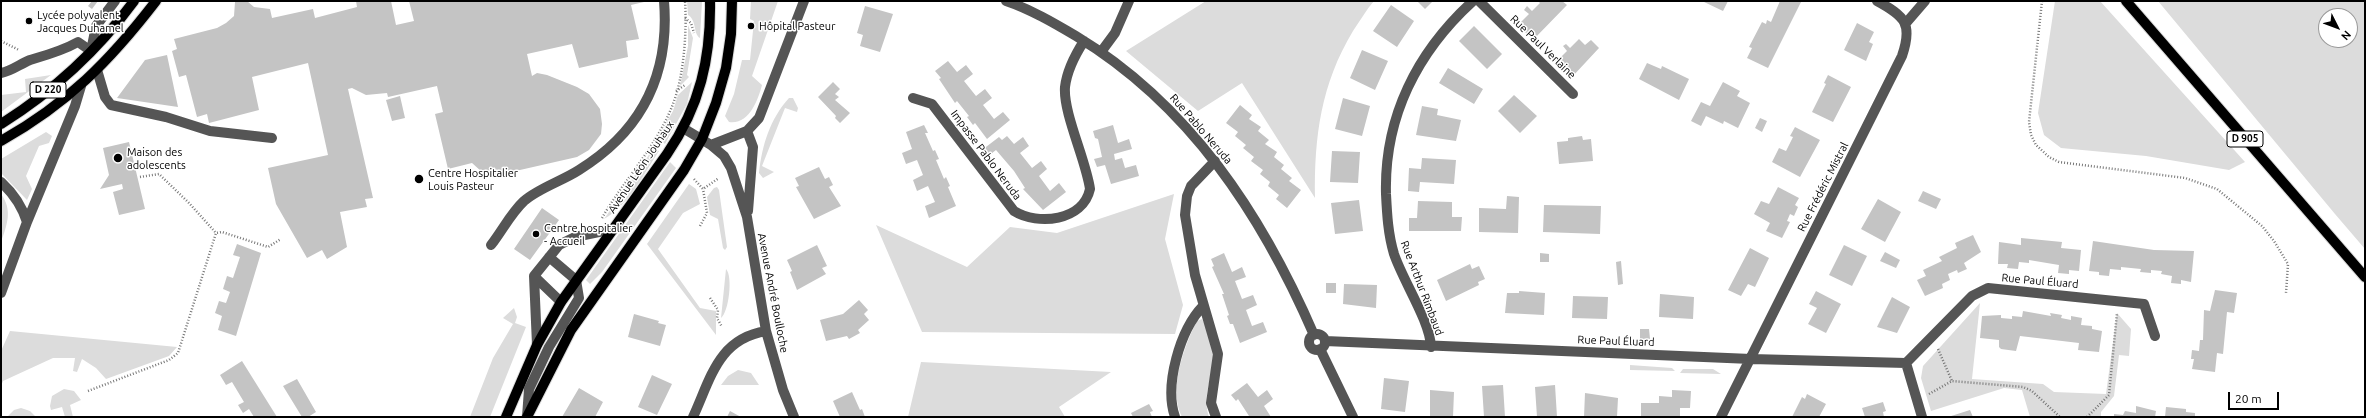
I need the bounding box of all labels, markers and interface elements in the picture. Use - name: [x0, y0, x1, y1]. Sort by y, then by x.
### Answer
- place label: Lycée polyvalent Jacques Duhamel: [37, 8, 124, 34]
- north arrow: [2318, 8, 2358, 48]
- street label: Rue Paul Verlaine: [1508, 12, 1578, 82]
- marker: Lycée polyvalent Jacques Duhamel: [24, 16, 34, 26]
- place label: Hôpital Pasteur: [759, 19, 835, 33]
- marker: Hôpital Pasteur: [746, 21, 756, 31]
- text: N: [2339, 28, 2353, 42]
- road number: D 220: [30, 82, 66, 98]
- street label: Rue Pablo Neruda: [1167, 91, 1235, 167]
- street label: Impasse Pablo Neruda: [948, 107, 1024, 203]
- street label: Avenue Léon Jouhaux: [605, 118, 677, 216]
- road number: D 905: [2227, 131, 2263, 147]
- street label: Rue Frédéric Mistral: [1795, 140, 1851, 234]
- place label: Maison des adolescents: [127, 145, 186, 171]
- marker: Maison des adolescents: [112, 152, 124, 164]
- place label: Centre Hospitalier Louis Pasteur: [428, 166, 518, 192]
- marker: Centre Hospitalier Louis Pasteur: [413, 173, 425, 185]
- place label: Centre hospitalier - Accueil: [544, 221, 633, 247]
- marker: Centre hospitalier - Accueil: [531, 229, 541, 239]
- street label: Avenue André Boulloche: [755, 232, 791, 354]
- street label: Rue Arthur Rimbaud: [1398, 239, 1446, 337]
- street label: Rue Paul Éluard: [2001, 271, 2079, 291]
- street label: Rue Paul Éluard: [1577, 333, 1655, 349]
- scale bar: [2230, 384, 2281, 410]
- text: 20 m: [2235, 392, 2262, 405]

